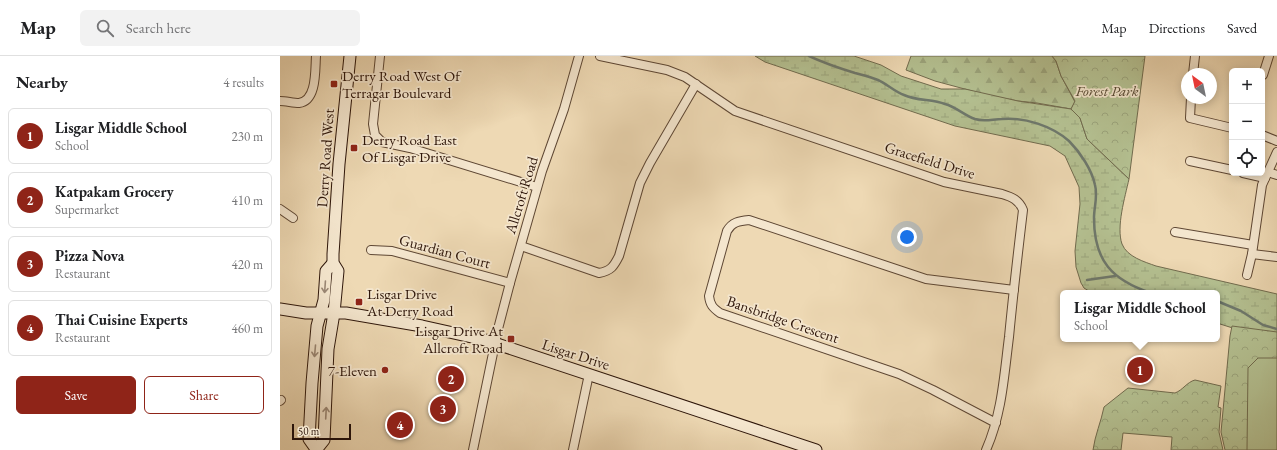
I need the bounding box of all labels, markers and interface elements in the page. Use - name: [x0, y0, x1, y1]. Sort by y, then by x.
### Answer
- search box: [80, 10, 360, 46]
- text: Map: [20, 15, 56, 40]
- icon: search: [94, 17, 116, 39]
- text: Search here: [126, 18, 191, 37]
- text: Map: [1101, 19, 1127, 37]
- text: Directions: [1149, 19, 1205, 37]
- text: Saved: [1227, 19, 1257, 37]
- place label: Derry Road West Of Terragar Boulevard: [342, 66, 462, 102]
- north arrow: [1181, 68, 1217, 104]
- map controls: [1229, 68, 1265, 176]
- button: +: [1229, 68, 1265, 104]
- text: Nearby: [16, 71, 68, 93]
- text: 4 results: [223, 74, 264, 91]
- marker: Derry Road West Of Terragar Boulevard: [329, 79, 339, 89]
- park label: Forest Park: [1074, 81, 1139, 100]
- button: −: [1229, 104, 1265, 140]
- street label: Derry Road West: [312, 108, 338, 208]
- text: Lisgar Middle School: [55, 118, 187, 137]
- text: 1: [27, 128, 33, 145]
- text: 230 m: [232, 128, 263, 145]
- place label: Derry Road East Of Lisgar Drive: [362, 130, 457, 166]
- text: School: [55, 137, 89, 154]
- street label: Gracefield Drive: [883, 137, 978, 183]
- button: locate: [1229, 140, 1265, 176]
- marker: Derry Road East Of Lisgar Drive: [349, 143, 359, 153]
- street label: Allcroft Road: [500, 154, 542, 237]
- text: Katpakam Grocery: [55, 182, 174, 201]
- text: 2: [27, 192, 33, 209]
- text: 410 m: [232, 192, 263, 209]
- text: Supermarket: [55, 201, 119, 218]
- your location: [897, 227, 917, 247]
- street label: Guardian Court: [397, 230, 493, 272]
- text: Pizza Nova: [55, 246, 124, 265]
- text: 3: [27, 256, 33, 273]
- text: 420 m: [232, 256, 263, 273]
- text: Restaurant: [55, 265, 110, 282]
- one-way arrow: [321, 280, 328, 293]
- place label: Lisgar Drive At Derry Road: [366, 284, 454, 320]
- popup: [1060, 290, 1220, 342]
- street label: Bansbridge Crescent: [724, 291, 842, 347]
- marker: Lisgar Drive At Derry Road: [354, 297, 364, 307]
- text: Lisgar Middle School: [1074, 298, 1206, 317]
- text: Thai Cuisine Experts: [55, 310, 188, 329]
- text: School: [1074, 317, 1108, 334]
- text: 4: [27, 320, 33, 337]
- text: 460 m: [232, 320, 263, 337]
- place label: Lisgar Drive At Allcroft Road: [415, 321, 503, 357]
- text: Restaurant: [55, 329, 110, 346]
- marker: Lisgar Drive At Allcroft Road: [506, 334, 516, 344]
- street label: Lisgar Drive: [540, 334, 612, 374]
- one-way arrow: [311, 344, 318, 357]
- pin: 1: [1127, 355, 1153, 385]
- place label: 7-Eleven: [328, 361, 377, 380]
- pin: 2: [438, 364, 464, 394]
- marker: 7-Eleven: [380, 365, 390, 375]
- button: Save: [16, 376, 136, 414]
- button: Share: [144, 376, 264, 414]
- pin: 3: [430, 394, 456, 424]
- one-way arrow: [322, 407, 329, 420]
- pin: 4: [387, 410, 413, 440]
- scale bar: [292, 422, 351, 441]
- text: 50 m: [298, 424, 319, 438]

